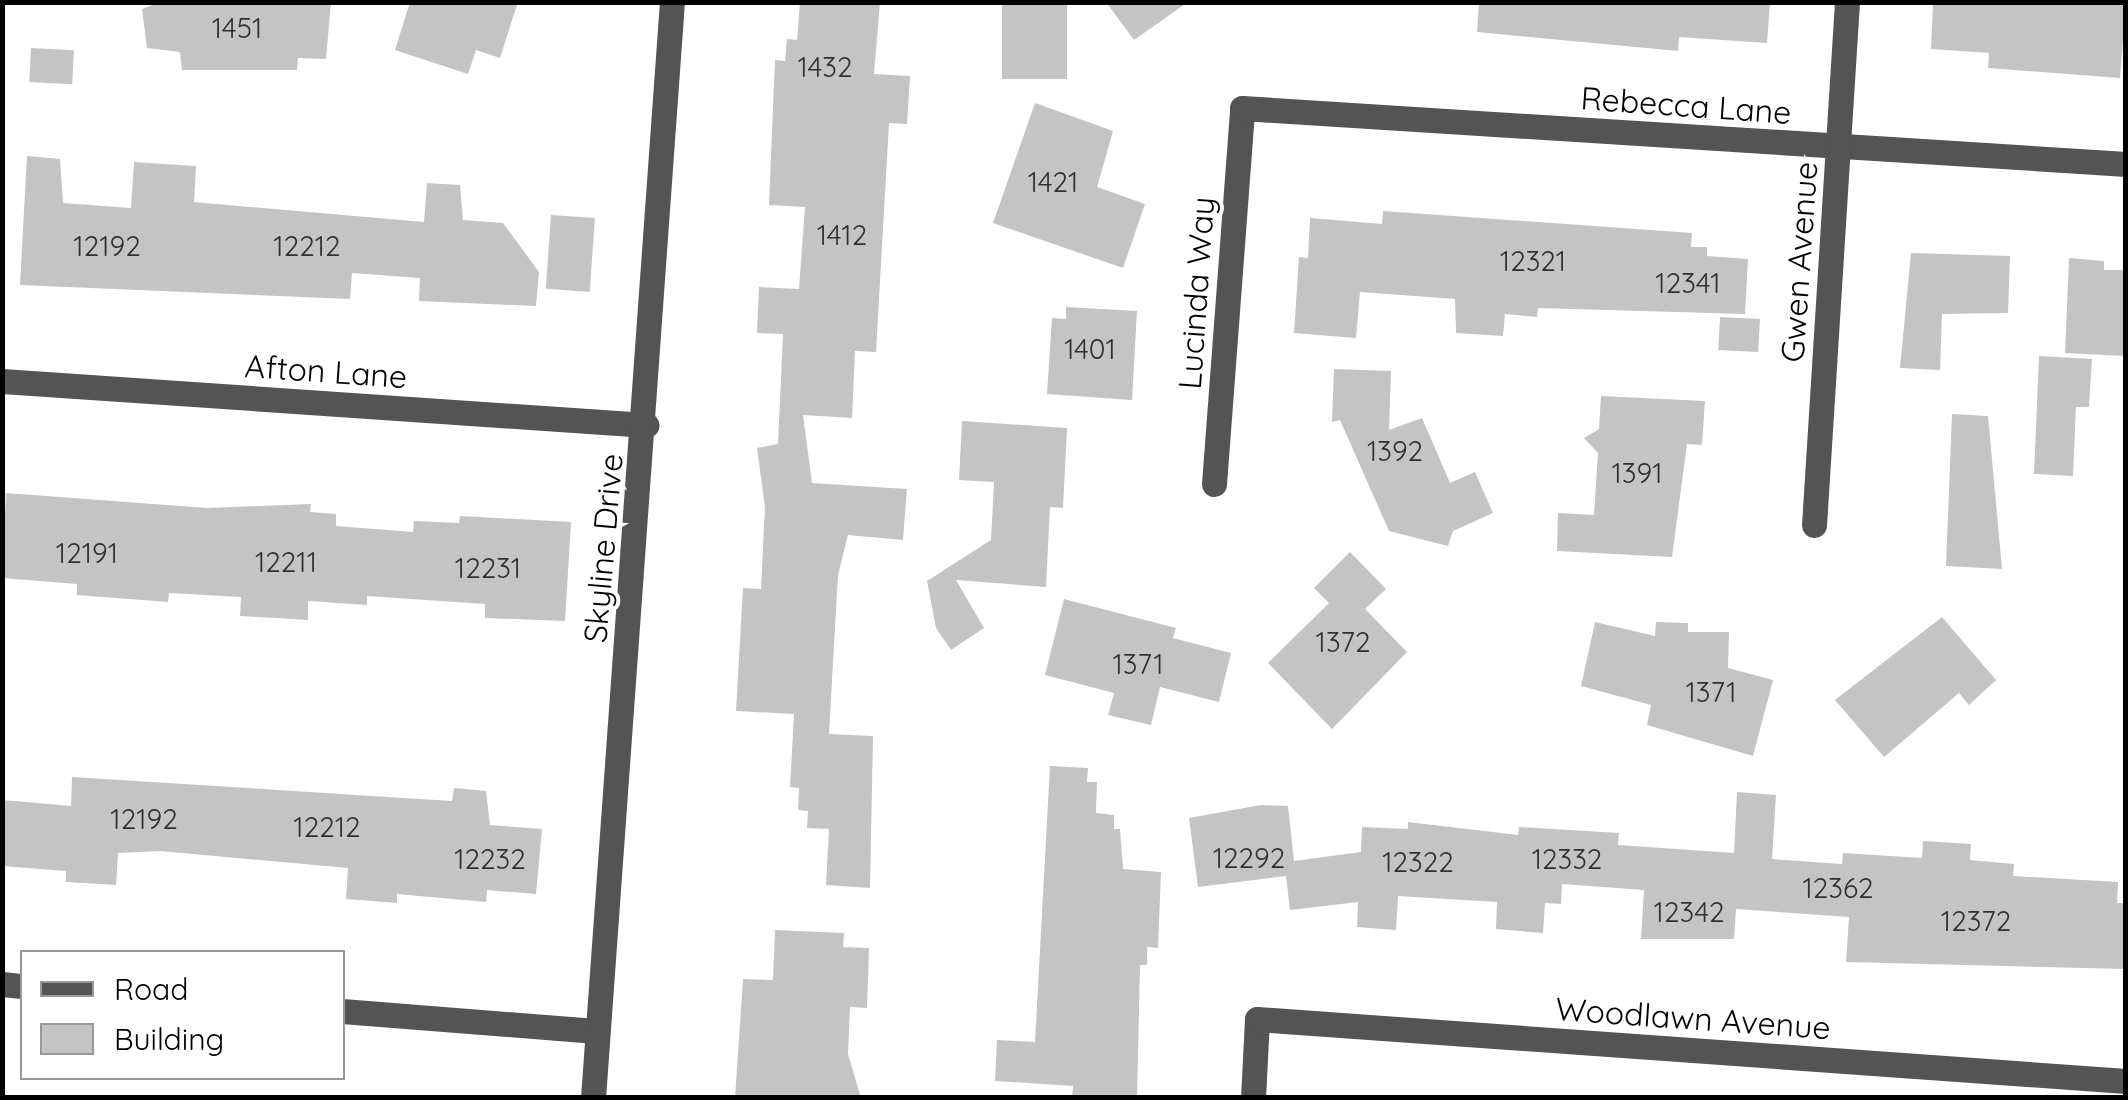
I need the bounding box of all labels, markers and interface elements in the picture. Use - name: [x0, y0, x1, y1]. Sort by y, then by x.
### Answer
- house number: 1451: [212, 11, 262, 45]
- house number: 1432: [798, 50, 852, 84]
- street label: Rebecca Lane: [1579, 78, 1793, 132]
- street label: Gwen Avenue: [1773, 160, 1825, 364]
- house number: 1421: [1028, 165, 1078, 199]
- street label: Lucinda Way: [1170, 195, 1222, 391]
- house number: 1412: [817, 218, 867, 252]
- house number: 12192: [73, 229, 141, 263]
- house number: 12212: [273, 229, 341, 263]
- house number: 12321: [1500, 244, 1566, 278]
- house number: 12341: [1655, 266, 1721, 300]
- house number: 1401: [1064, 332, 1116, 366]
- street label: Afton Lane: [244, 346, 408, 396]
- house number: 1392: [1367, 434, 1423, 468]
- street label: Skyline Drive: [576, 452, 630, 644]
- house number: 1391: [1611, 456, 1663, 490]
- house number: 12191: [56, 536, 118, 570]
- house number: 12211: [255, 545, 317, 579]
- house number: 12231: [455, 551, 521, 585]
- house number: 1372: [1316, 625, 1370, 659]
- house number: 1371: [1112, 647, 1164, 681]
- house number: 1371: [1685, 675, 1737, 709]
- house number: 12192: [110, 802, 178, 836]
- house number: 12212: [293, 810, 361, 844]
- house number: 12292: [1213, 841, 1285, 875]
- house number: 12232: [454, 842, 526, 876]
- house number: 12332: [1532, 842, 1602, 876]
- house number: 12322: [1382, 845, 1454, 879]
- house number: 12362: [1802, 871, 1874, 905]
- house number: 12342: [1654, 895, 1724, 929]
- house number: 12372: [1941, 904, 2011, 938]
- legend: [20, 950, 345, 1080]
- text: Road: [114, 970, 188, 1008]
- street label: Woodlawn Avenue: [1554, 989, 1832, 1047]
- text: Building: [114, 1020, 224, 1058]

